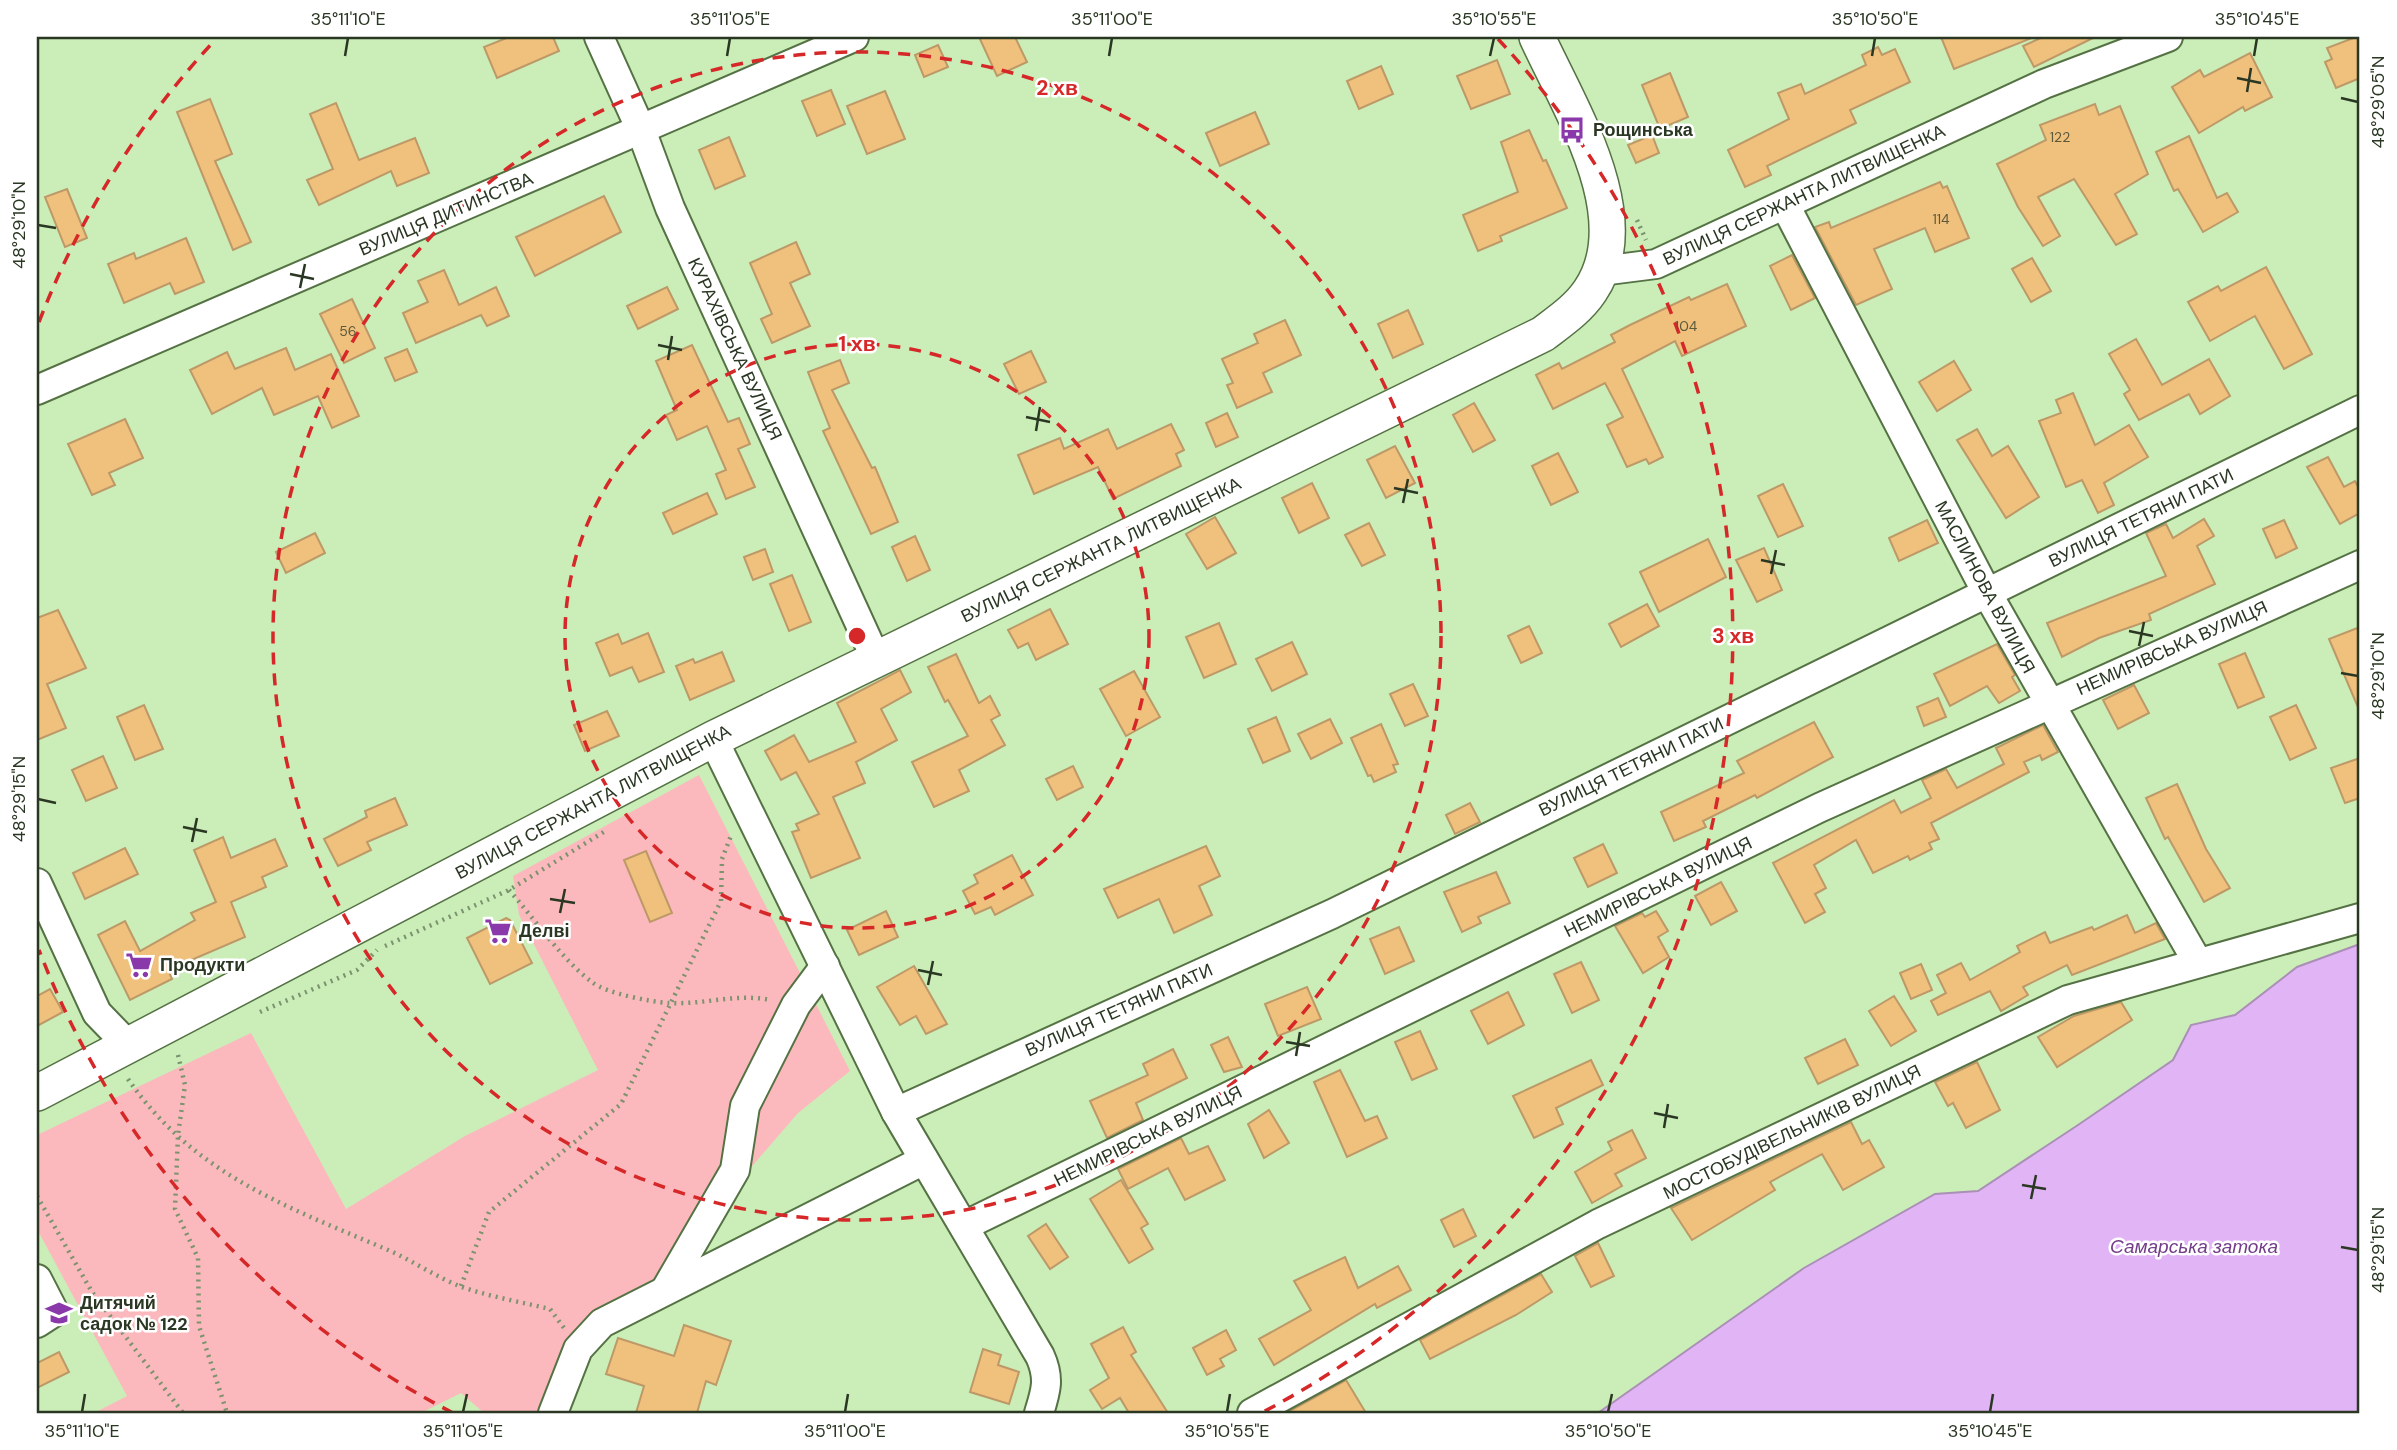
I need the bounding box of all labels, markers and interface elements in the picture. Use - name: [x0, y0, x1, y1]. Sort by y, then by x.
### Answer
- text: 35°11'10"E: [310, 7, 386, 31]
- text: 35°11'05"E: [690, 7, 770, 31]
- text: 35°11'00"E: [1071, 7, 1153, 31]
- text: 35°10'55"E: [1451, 7, 1537, 31]
- text: 35°10'50"E: [1832, 7, 1918, 31]
- text: 35°10'45"E: [2215, 7, 2299, 31]
- text: 48°29'05"N: [2366, 55, 2390, 149]
- text: 2 хв: [1036, 74, 1078, 102]
- bus stop icon: Рощинська: [1557, 115, 1587, 145]
- place label: Рощинська: [1593, 118, 1694, 142]
- street label: ВУЛИЦЯ СЕРЖАНТА ЛИТВИЩЕНКА: [1659, 119, 1949, 271]
- house number: 122: [2050, 128, 2070, 146]
- street label: ВУЛИЦЯ ДИТИНСТВА: [355, 166, 537, 262]
- text: 48°29'10"N: [7, 181, 31, 269]
- house number: 114: [1932, 210, 1950, 228]
- street label: КУРАХІВСЬКА ВУЛИЦЯ: [682, 254, 788, 444]
- house number: 104: [1675, 317, 1698, 335]
- house number: 56: [339, 322, 357, 340]
- text: 1 хв: [838, 330, 876, 358]
- street label: ВУЛИЦЯ ТЕТЯНИ ПАТИ: [2045, 463, 2237, 573]
- street label: ВУЛИЦЯ СЕРЖАНТА ЛИТВИЩЕНКА: [957, 472, 1245, 628]
- street label: МАСЛИНОВА ВУЛИЦЯ: [1929, 496, 2041, 678]
- street label: НЕМИРІВСЬКА ВУЛИЦЯ: [2073, 595, 2271, 701]
- text: 3 хв: [1712, 622, 1754, 650]
- centre of rings: [845, 624, 869, 648]
- text: 48°29'10"N: [2366, 632, 2390, 720]
- street label: ВУЛИЦЯ ТЕТЯНИ ПАТИ: [1535, 712, 1727, 822]
- street label: ВУЛИЦЯ СЕРЖАНТА ЛИТВИЩЕНКА: [451, 719, 735, 885]
- text: 48°29'15"N: [7, 756, 31, 842]
- street label: НЕМИРІВСЬКА ВУЛИЦЯ: [1560, 831, 1756, 943]
- supermarket icon: Делві: [483, 916, 513, 946]
- place label: Делві: [519, 919, 570, 943]
- supermarket icon: Продукти: [124, 950, 154, 980]
- place label: Продукти: [160, 953, 245, 977]
- street label: ВУЛИЦЯ ТЕТЯНИ ПАТИ: [1021, 958, 1217, 1062]
- street label: МОСТОБУДІВЕЛЬНИКІВ ВУЛИЦЯ: [1659, 1059, 1925, 1205]
- street label: НЕМИРІВСЬКА ВУЛИЦЯ: [1050, 1080, 1246, 1192]
- text: 48°29'15"N: [2366, 1207, 2390, 1293]
- water label: Самарська затока: [2110, 1234, 2278, 1259]
- place label: Дитячий садок № 122: [80, 1291, 188, 1336]
- school or university icon: Дитячий садок № 122: [44, 1298, 74, 1328]
- text: 35°11'10"E: [44, 1419, 120, 1443]
- text: 35°11'05"E: [423, 1419, 503, 1443]
- text: 35°11'00"E: [804, 1419, 886, 1443]
- text: 35°10'55"E: [1184, 1419, 1270, 1443]
- text: 35°10'50"E: [1565, 1419, 1651, 1443]
- text: 35°10'45"E: [1948, 1419, 2032, 1443]

